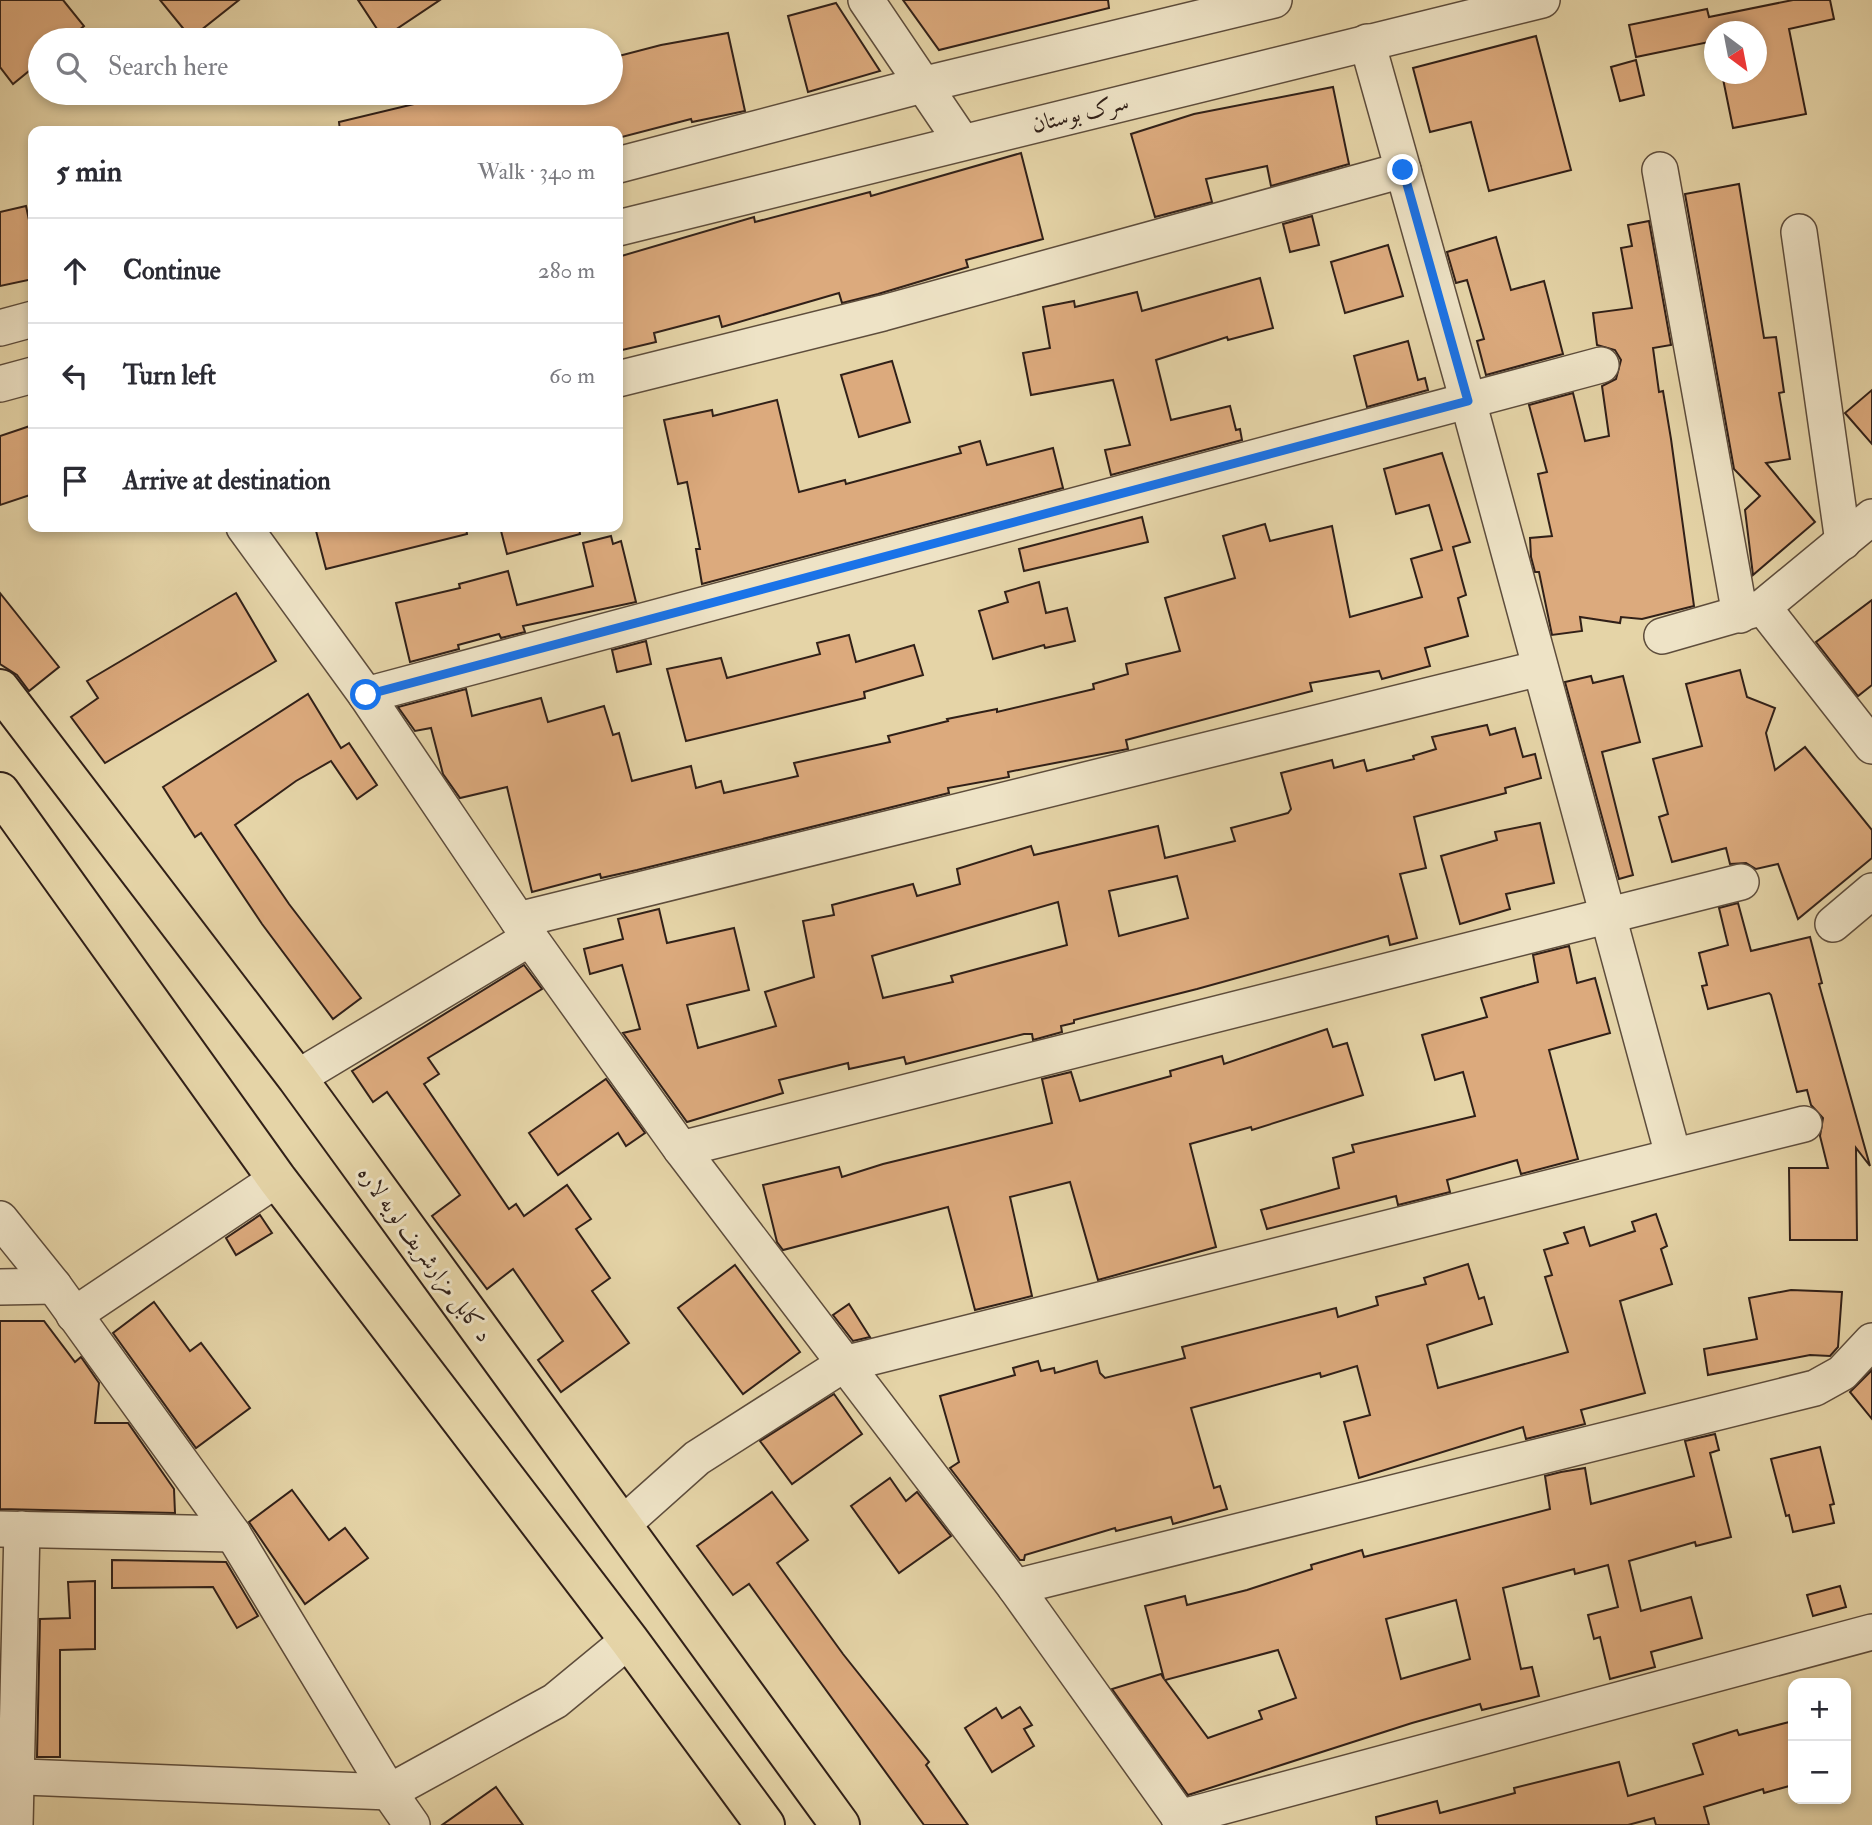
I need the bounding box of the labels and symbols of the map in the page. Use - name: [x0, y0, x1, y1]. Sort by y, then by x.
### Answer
- north arrow: [1704, 21, 1767, 84]
- street label: سرک بوستان: [1028, 87, 1132, 140]
- route end: [1387, 154, 1418, 185]
- route start: [350, 679, 381, 710]
- street label: د کابل مزارشریف لویه لاره: [350, 1160, 499, 1349]

